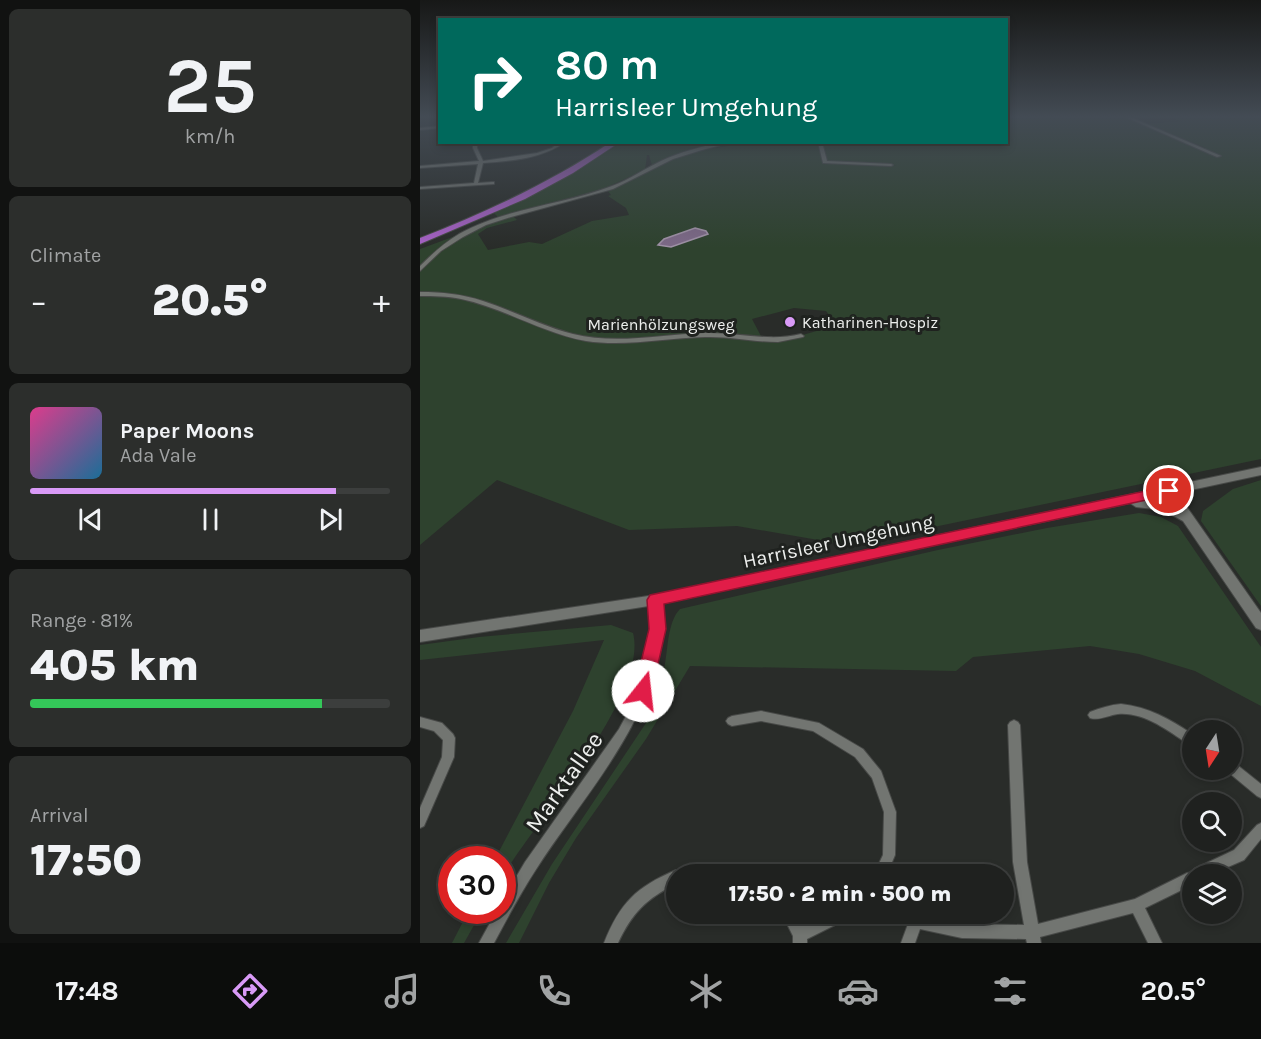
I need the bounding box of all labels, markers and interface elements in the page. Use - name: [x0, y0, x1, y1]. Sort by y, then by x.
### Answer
- text: 25: [164, 40, 256, 132]
- text: 80 m: [555, 40, 659, 90]
- icon: right: [456, 42, 534, 120]
- text: Harrisleer Umgehung: [555, 91, 817, 123]
- text: km/h: [185, 125, 235, 148]
- text: Climate: [30, 244, 101, 267]
- text: 20.5°: [152, 274, 268, 326]
- text: −: [30, 282, 47, 320]
- text: +: [373, 282, 390, 320]
- place label: Katharinen-Hospiz: [802, 313, 938, 332]
- street label: Marienhölzungsweg: [588, 315, 734, 334]
- marker: Katharinen-Hospiz: [783, 315, 797, 329]
- text: Paper Moons: [120, 418, 254, 444]
- text: Ada Vale: [120, 444, 197, 467]
- pin: [1143, 465, 1194, 516]
- icon: arrive: [1152, 474, 1185, 507]
- icon: previous: [74, 503, 107, 536]
- icon: pause: [194, 503, 227, 536]
- icon: next: [314, 503, 347, 536]
- street label: Harrisleer Umgehung: [741, 510, 936, 573]
- text: Range · 81%: [30, 609, 133, 632]
- text: 405 km: [30, 639, 199, 691]
- position arrow: [611, 659, 675, 723]
- north arrow: [1182, 720, 1242, 780]
- map controls: [1182, 720, 1242, 924]
- street label: Marktallee: [519, 726, 609, 838]
- button: search: [1182, 792, 1242, 852]
- text: Arrival: [30, 804, 89, 827]
- text: 17:50: [30, 834, 142, 886]
- speed limit sign: 30: [438, 846, 516, 924]
- button: layers: [1182, 864, 1242, 924]
- text: 17:50 · 2 min · 500 m: [729, 881, 951, 907]
- icon: directions: [229, 970, 271, 1012]
- icon: music: [381, 970, 423, 1012]
- icon: phone: [533, 970, 575, 1012]
- icon: climate: [685, 970, 727, 1012]
- icon: car: [837, 970, 879, 1012]
- icon: filters: [989, 970, 1031, 1012]
- text: 17:48: [55, 975, 119, 1007]
- text: 20.5°: [1141, 975, 1206, 1007]

